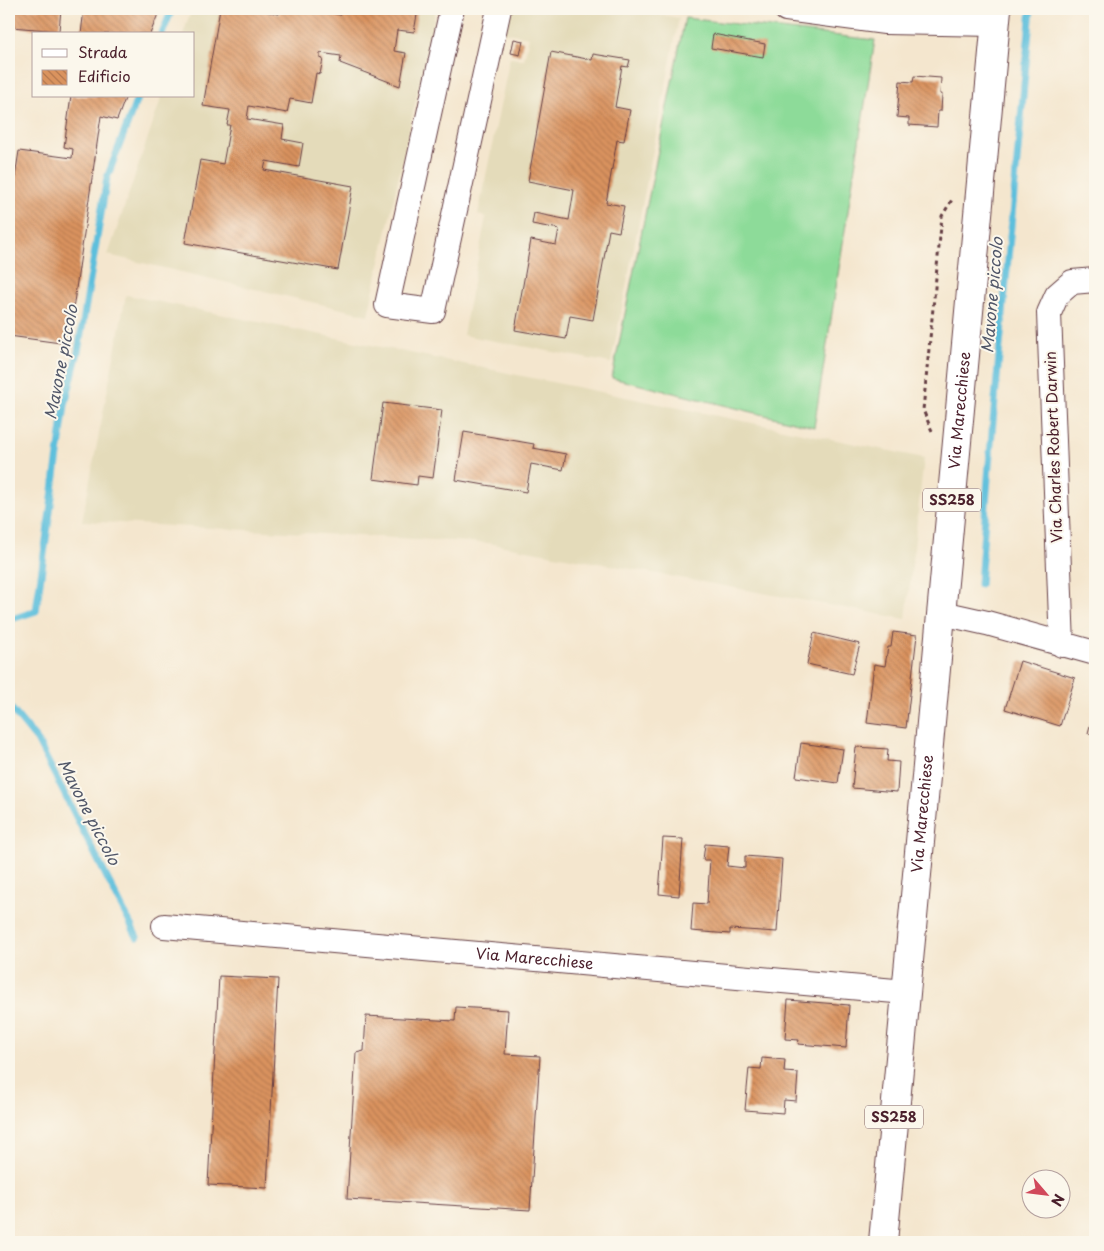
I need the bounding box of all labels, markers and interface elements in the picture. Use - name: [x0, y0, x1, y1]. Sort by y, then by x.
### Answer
- legend: [32, 32, 195, 98]
- text: Strada: [78, 40, 128, 63]
- text: Edificio: [78, 64, 131, 87]
- water label: Mavone piccolo: [974, 235, 1008, 354]
- water label: Mavone piccolo: [37, 302, 83, 421]
- street label: Via Marecchiese: [941, 350, 975, 470]
- street label: Via Charles Robert Darwin: [1038, 351, 1067, 543]
- road number: SS258: [923, 488, 981, 512]
- water label: Mavone piccolo: [53, 754, 127, 870]
- street label: Via Marecchiese: [904, 754, 938, 874]
- street label: Via Marecchiese: [475, 941, 595, 974]
- road number: SS258: [865, 1106, 923, 1128]
- north arrow: [1022, 1168, 1072, 1218]
- text: N: [1046, 1191, 1070, 1210]

